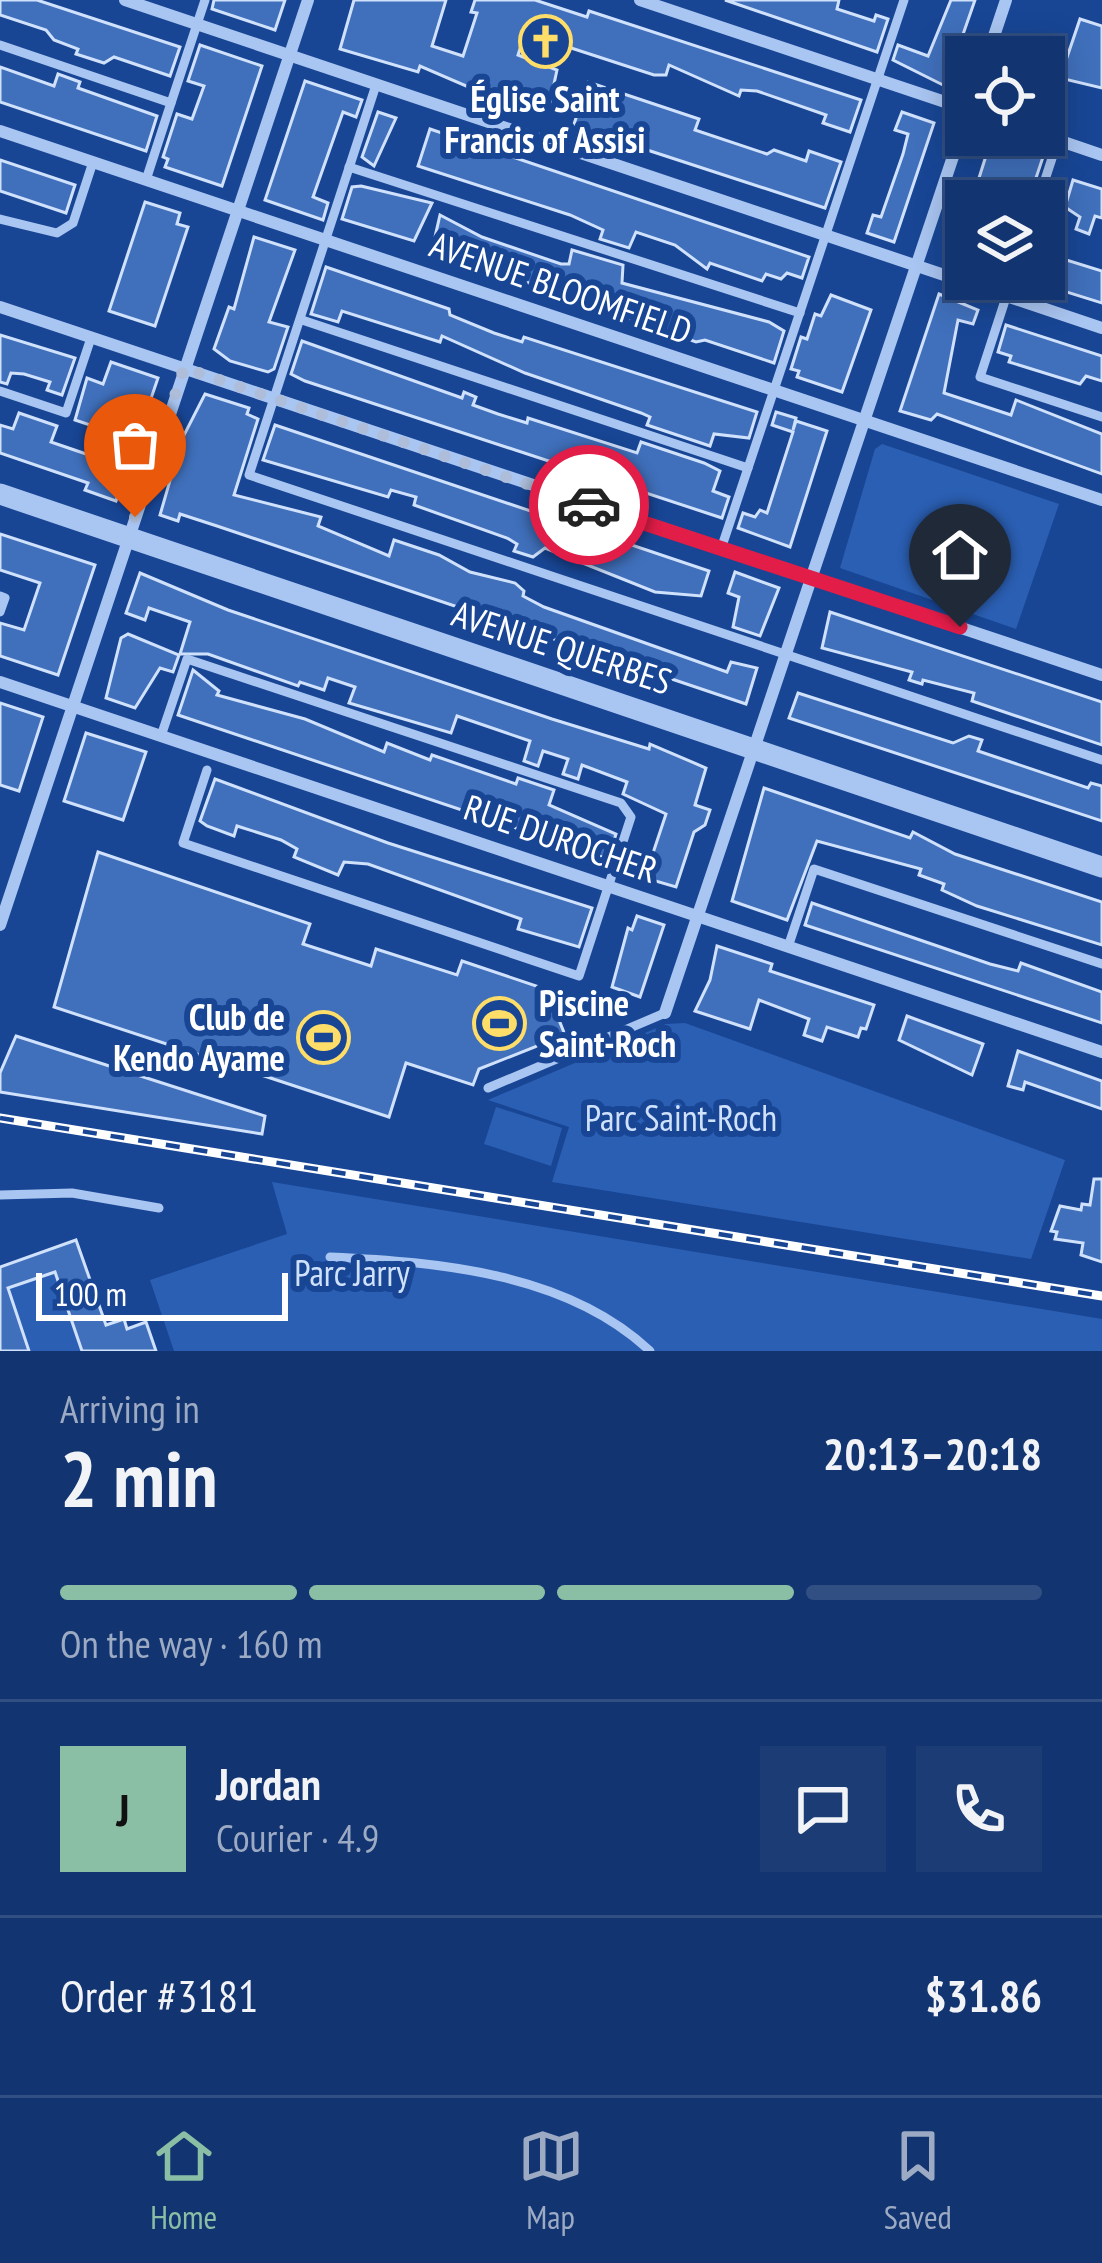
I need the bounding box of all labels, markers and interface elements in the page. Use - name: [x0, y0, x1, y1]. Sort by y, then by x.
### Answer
- church icon: Église Saint Francis of Assisi: [517, 14, 573, 70]
- map controls: [945, 36, 1065, 300]
- button: locate: [945, 36, 1065, 156]
- place label: Église Saint Francis of Assisi: [445, 75, 645, 163]
- button: layers: [945, 180, 1065, 300]
- street label: AVENUE BLOOMFIELD: [424, 220, 698, 354]
- pin: [84, 394, 186, 517]
- icon: bag: [102, 412, 168, 478]
- courier: [529, 445, 649, 565]
- icon: car: [556, 472, 622, 538]
- pin: [909, 504, 1011, 627]
- icon: home: [927, 522, 993, 588]
- street label: AVENUE QUERBES: [446, 589, 678, 705]
- street label: RUE DUROCHER: [458, 783, 664, 893]
- place label: Piscine Saint-Roch: [539, 979, 676, 1067]
- place label: Club de Kendo Ayame: [113, 993, 285, 1081]
- sports icon: Piscine Saint-Roch: [472, 995, 528, 1051]
- sports icon: Club de Kendo Ayame: [296, 1009, 352, 1065]
- park label: Parc Saint-Roch: [585, 1094, 777, 1141]
- park label: Parc Jarry: [294, 1249, 410, 1296]
- scale bar: [36, 1267, 288, 1320]
- text: 100 m: [54, 1272, 127, 1315]
- text: Arriving in: [60, 1383, 200, 1434]
- text: 20:13–20:18: [823, 1424, 1042, 1482]
- text: 2 min: [60, 1428, 218, 1529]
- text: On the way · 160 m: [60, 1618, 322, 1669]
- button: chat: [760, 1746, 886, 1872]
- button: phone: [916, 1746, 1042, 1872]
- text: Jordan: [216, 1754, 321, 1812]
- text: J: [116, 1780, 130, 1838]
- text: Courier · 4.9: [216, 1812, 379, 1863]
- text: Order #3181: [60, 1966, 258, 2024]
- text: $31.86: [925, 1966, 1042, 2024]
- tab: Home: [150, 2123, 217, 2238]
- tab: Map: [518, 2123, 584, 2238]
- tab: Saved: [884, 2123, 952, 2238]

